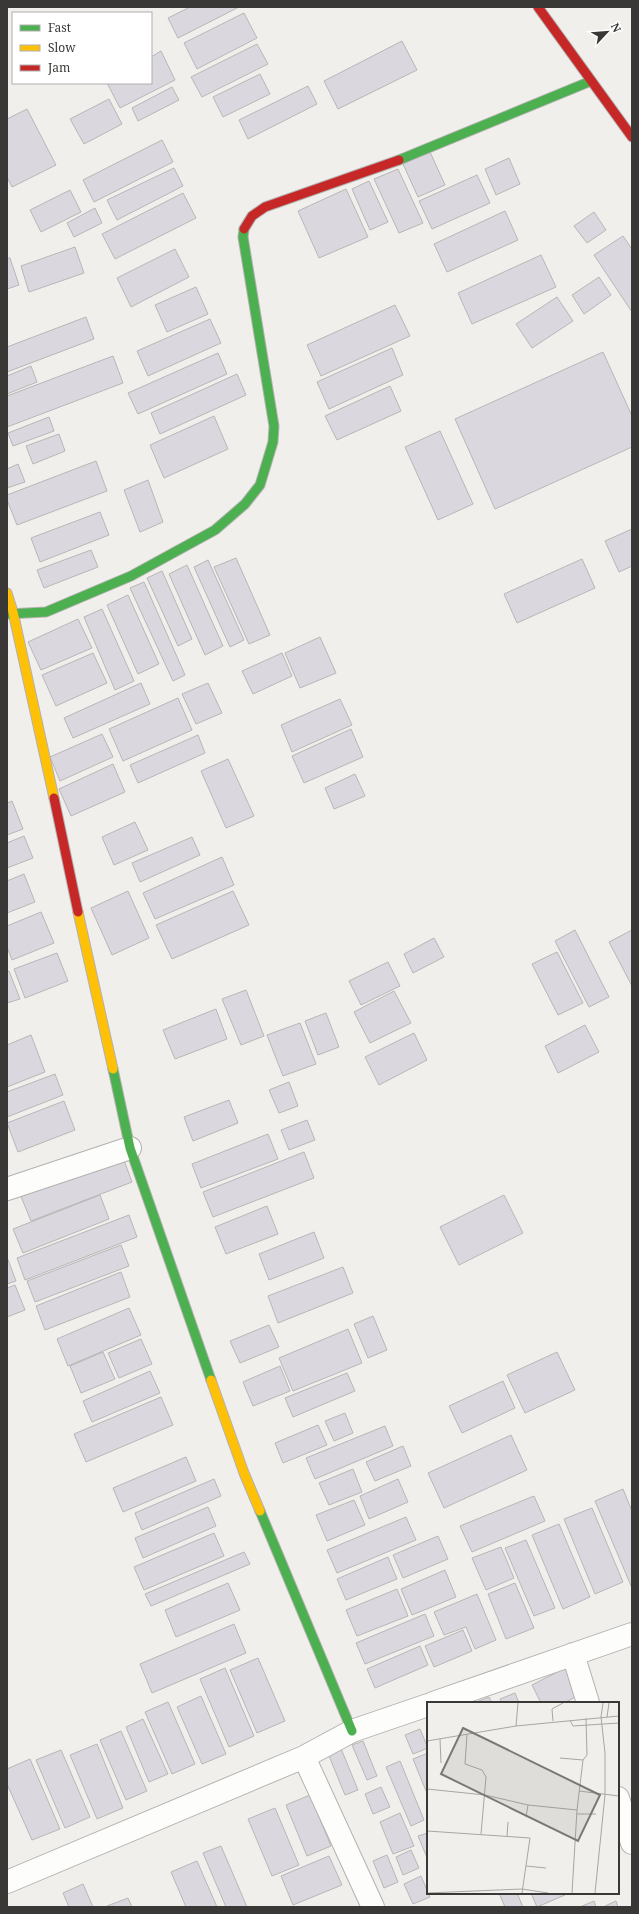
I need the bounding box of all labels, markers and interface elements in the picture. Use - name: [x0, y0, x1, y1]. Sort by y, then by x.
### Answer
- legend: [12, 12, 152, 84]
- north arrow: [587, 12, 627, 52]
- text: Fast: [48, 19, 71, 36]
- text: N: [608, 20, 625, 35]
- text: Slow: [48, 39, 76, 56]
- text: Jam: [47, 59, 70, 76]
- inset map: [427, 1702, 619, 1894]

